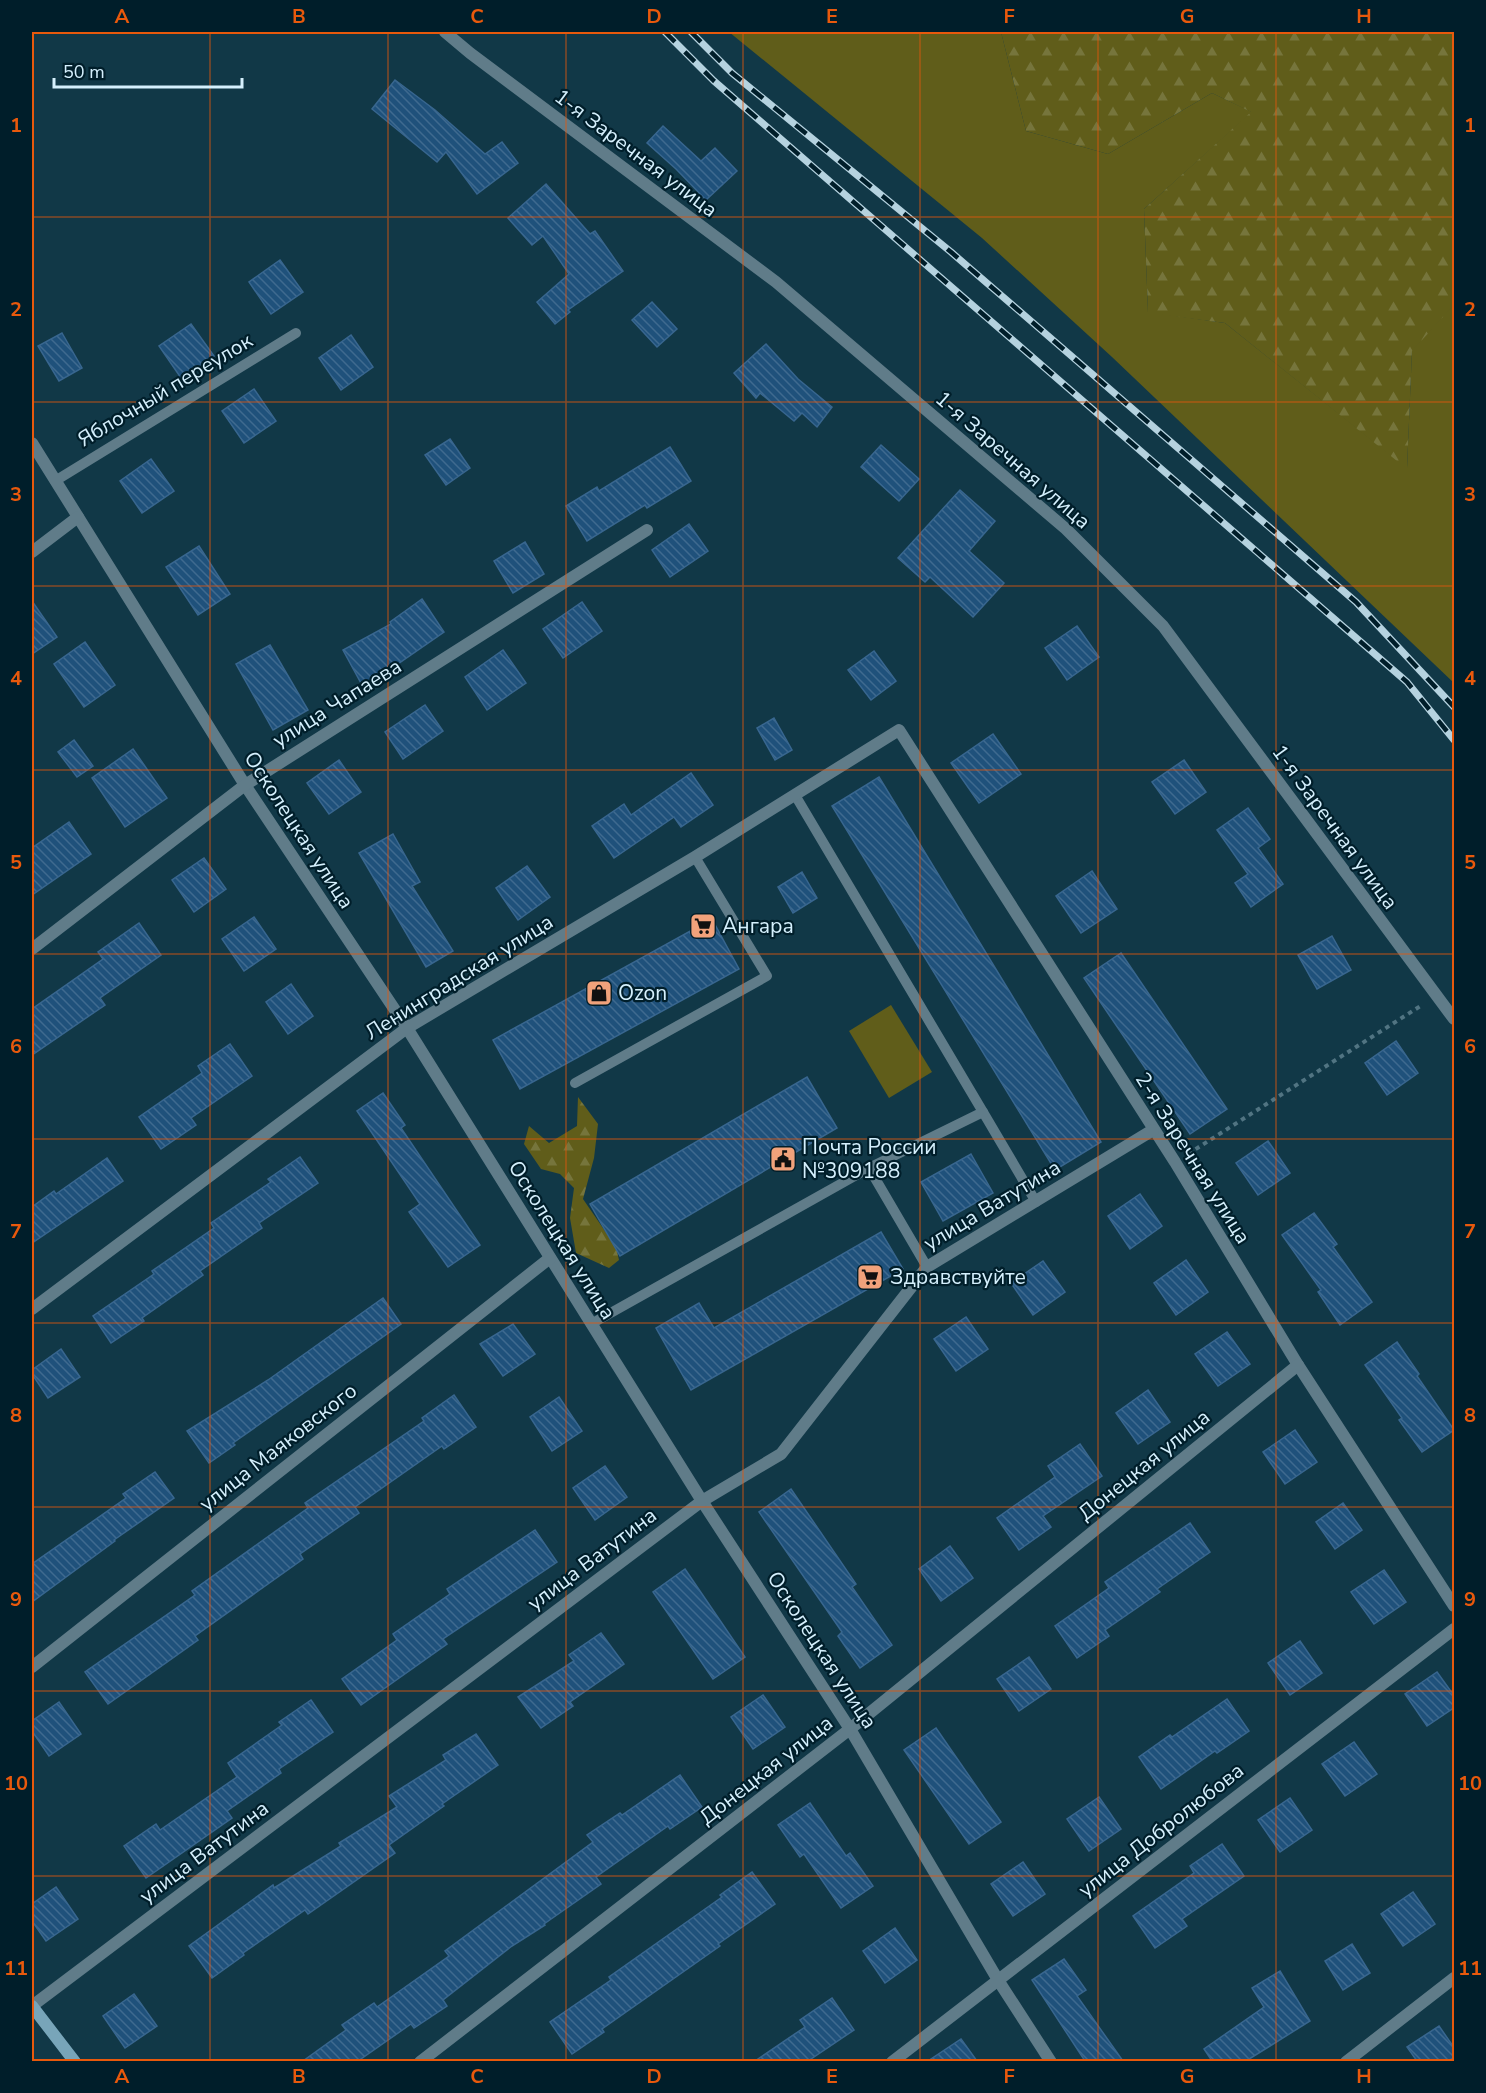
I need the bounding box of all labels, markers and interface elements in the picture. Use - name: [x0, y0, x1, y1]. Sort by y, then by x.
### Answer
- text: A: [115, 3, 130, 30]
- text: B: [292, 3, 306, 30]
- text: C: [470, 3, 484, 30]
- text: D: [646, 3, 662, 30]
- text: E: [826, 3, 838, 30]
- text: F: [1003, 3, 1015, 30]
- text: G: [1180, 3, 1194, 30]
- text: H: [1356, 3, 1372, 30]
- scale bar: [54, 51, 242, 89]
- text: 50 m: [63, 60, 105, 84]
- street label: 1-я Заречная улица: [549, 82, 723, 224]
- text: 1: [10, 112, 22, 139]
- text: 1: [1464, 112, 1476, 139]
- text: 2: [10, 296, 22, 323]
- text: 2: [1464, 296, 1476, 323]
- street label: Яблочный переулок: [72, 326, 258, 453]
- street label: 1-я Заречная улица: [929, 385, 1097, 535]
- text: 3: [10, 481, 22, 508]
- text: 3: [1464, 481, 1476, 508]
- street label: улица Чапаева: [267, 652, 407, 754]
- text: 4: [10, 665, 22, 692]
- text: 4: [1464, 665, 1476, 692]
- street label: 1-я Заречная улица: [1266, 739, 1404, 915]
- street label: Осколецкая улица: [238, 746, 360, 914]
- text: 5: [10, 849, 22, 876]
- text: 5: [1464, 849, 1476, 876]
- street label: Ленинградская улица: [360, 908, 558, 1046]
- supermarket icon: Ангара: [688, 911, 718, 941]
- place label: Ангара: [722, 912, 794, 940]
- shop icon: Ozon: [584, 978, 614, 1008]
- place label: Ozon: [618, 979, 667, 1007]
- text: 6: [10, 1033, 22, 1060]
- text: 6: [1464, 1033, 1476, 1060]
- street label: 2-я Заречная улица: [1129, 1067, 1257, 1249]
- place label: Почта России №309188: [802, 1133, 937, 1185]
- public building icon: Почта России №309188: [768, 1144, 798, 1174]
- street label: улица Ватутина: [918, 1153, 1066, 1257]
- street label: Осколецкая улица: [502, 1155, 622, 1325]
- text: 7: [10, 1218, 22, 1245]
- text: 7: [1464, 1218, 1476, 1245]
- supermarket icon: Здравствуйте: [855, 1262, 885, 1292]
- place label: Здравствуйте: [890, 1263, 1026, 1291]
- street label: улица Маяковского: [193, 1377, 363, 1517]
- text: 8: [10, 1402, 22, 1429]
- text: 8: [1464, 1402, 1476, 1429]
- street label: Донецкая улица: [1072, 1403, 1216, 1527]
- street label: улица Ватутина: [522, 1501, 662, 1617]
- street label: Осколецкая улица: [761, 1566, 883, 1734]
- text: 9: [10, 1586, 22, 1613]
- text: 9: [1464, 1586, 1476, 1613]
- street label: Донецкая улица: [693, 1709, 839, 1831]
- street label: улица Добролюбова: [1072, 1756, 1250, 1904]
- text: 10: [4, 1770, 28, 1797]
- text: 10: [1458, 1770, 1482, 1797]
- street label: улица Ватутина: [134, 1794, 274, 1910]
- text: 11: [4, 1955, 28, 1982]
- text: 11: [1458, 1955, 1482, 1982]
- text: A: [115, 2063, 130, 2090]
- text: B: [292, 2063, 306, 2090]
- text: C: [470, 2063, 484, 2090]
- text: D: [646, 2063, 662, 2090]
- text: E: [826, 2063, 838, 2090]
- text: F: [1003, 2063, 1015, 2090]
- text: G: [1180, 2063, 1194, 2090]
- text: H: [1356, 2063, 1372, 2090]

